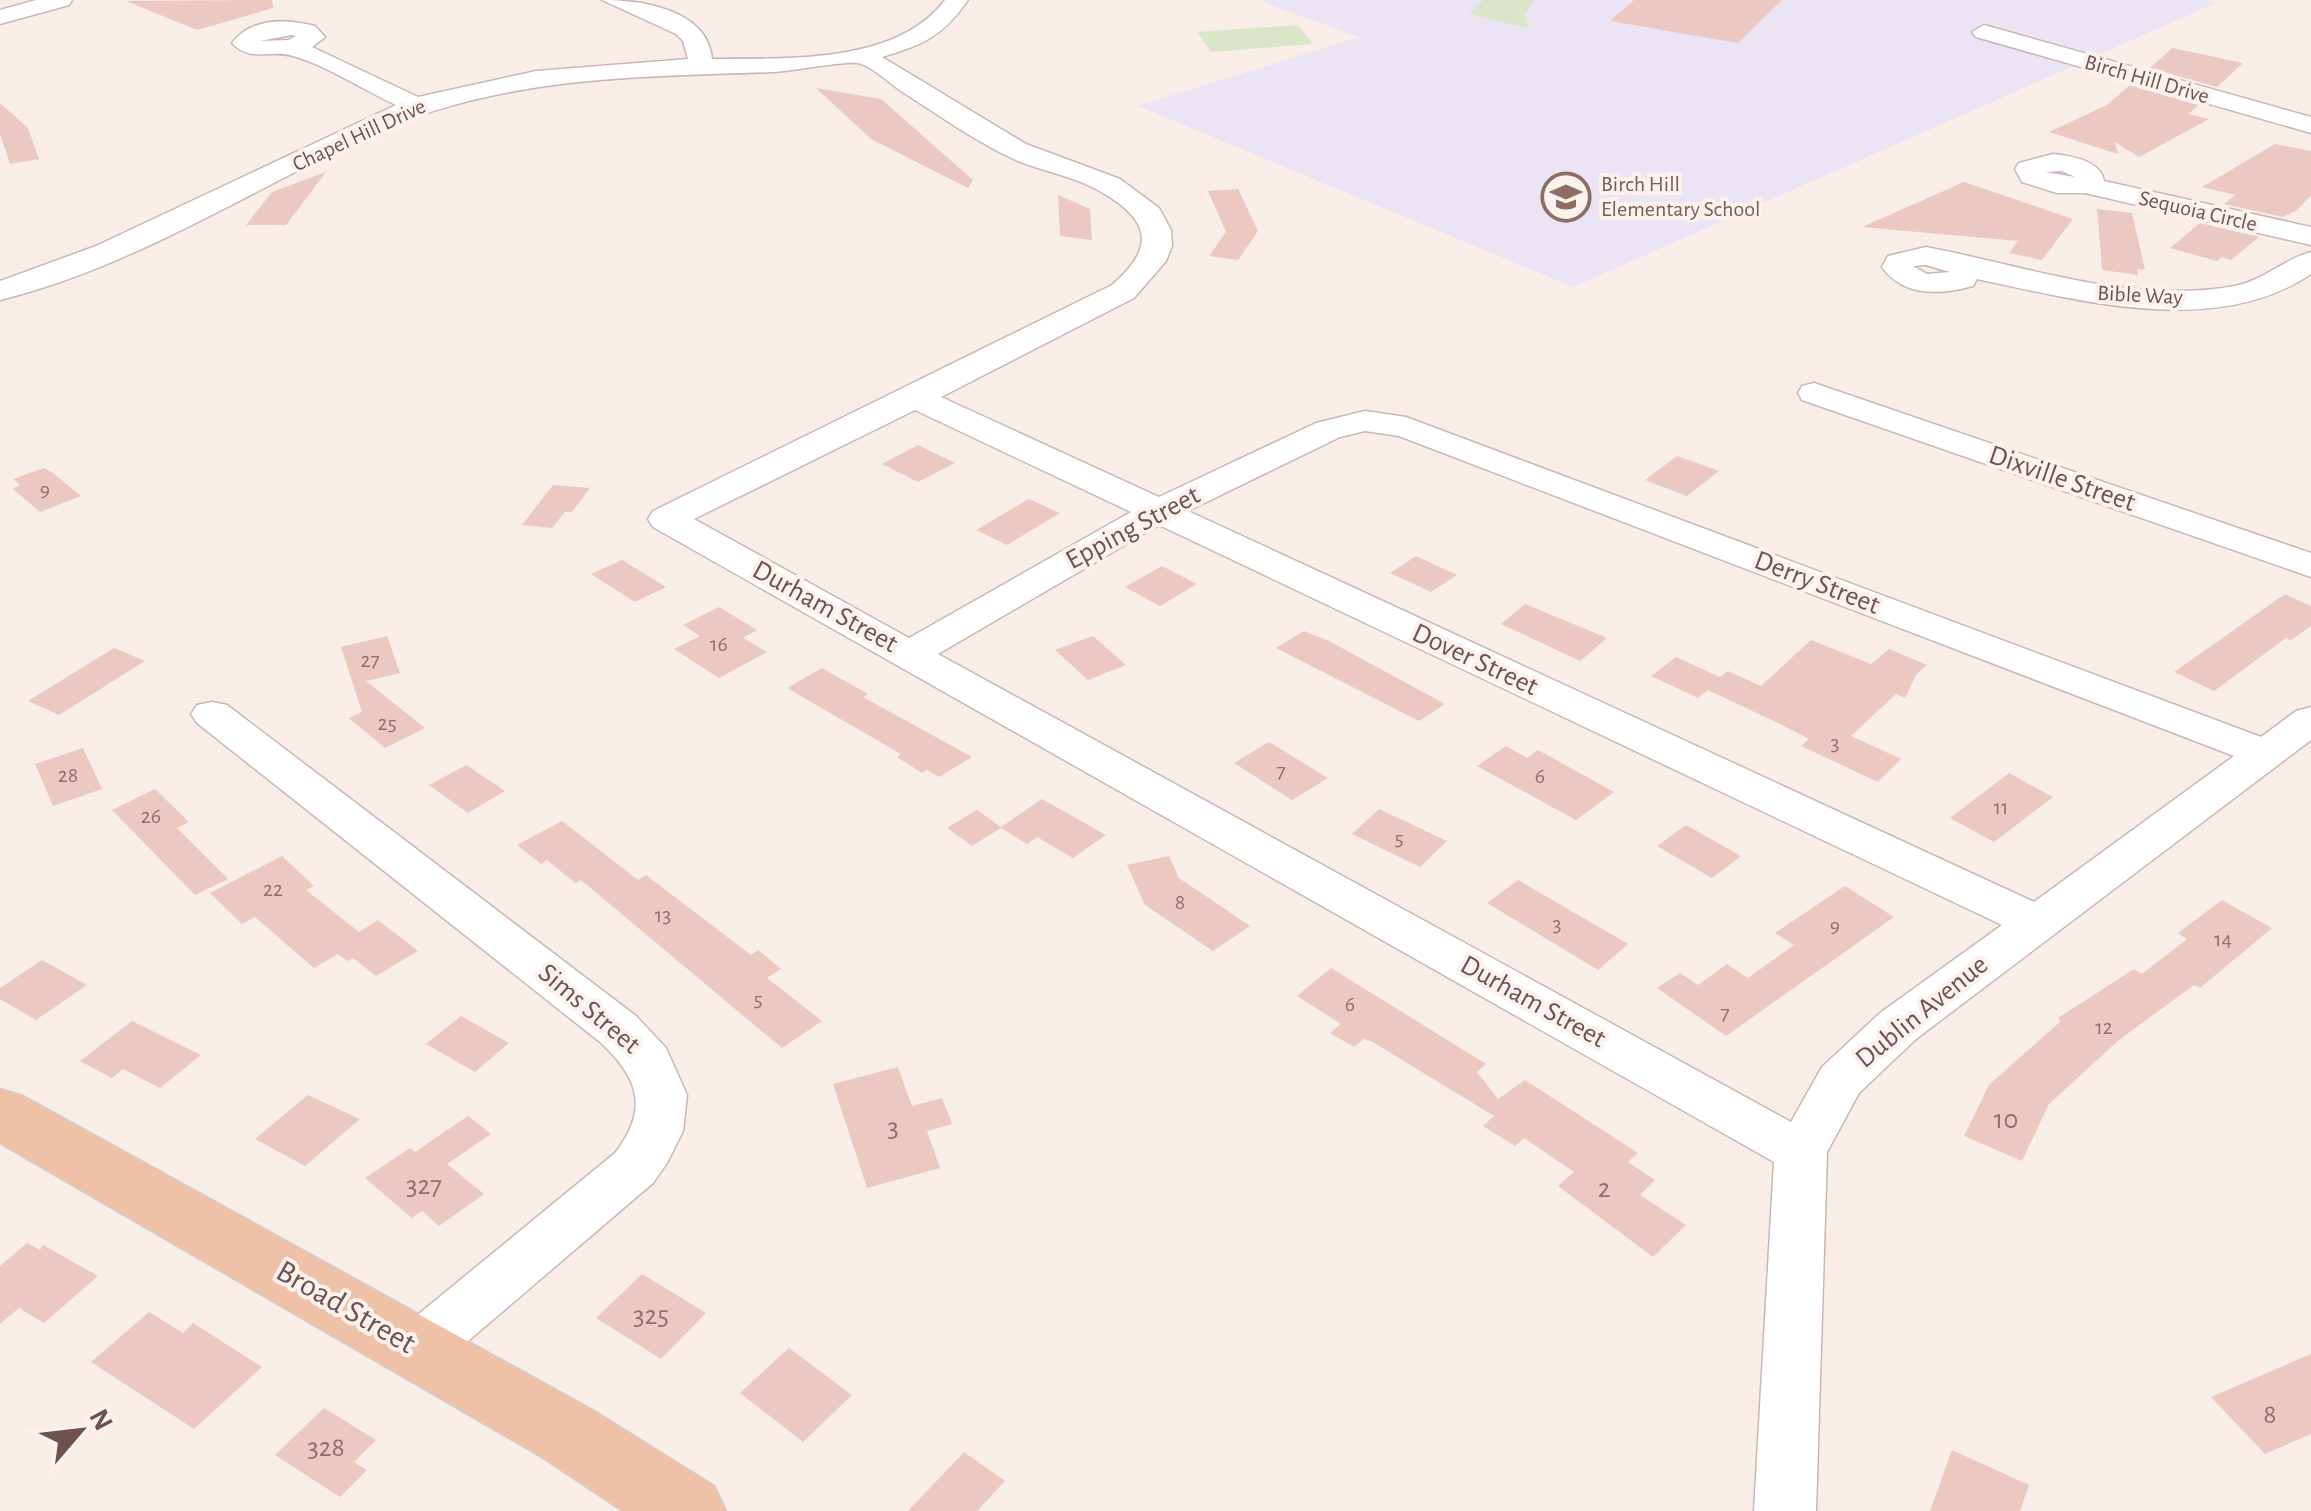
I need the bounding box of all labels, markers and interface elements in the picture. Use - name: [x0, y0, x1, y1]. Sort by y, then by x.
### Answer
- street label: Birch Hill Drive: [2082, 51, 2212, 107]
- street label: Chapel Hill Drive: [289, 95, 429, 175]
- school or university icon: Birch Hill Elementary School: [1540, 171, 1592, 223]
- place label: Birch Hill Elementary School: [1601, 173, 1761, 220]
- street label: Sequoia Circle: [2137, 187, 2259, 235]
- street label: Bible Way: [2097, 282, 2184, 308]
- street label: Dixville Street: [1985, 441, 2139, 517]
- house number: 9: [40, 478, 50, 500]
- street label: Epping Street: [1061, 481, 1205, 575]
- street label: Derry Street: [1750, 546, 1884, 620]
- street label: Durham Street: [748, 556, 902, 658]
- street label: Dover Street: [1408, 619, 1542, 701]
- house number: 16: [710, 633, 728, 655]
- house number: 27: [360, 649, 380, 671]
- house number: 25: [377, 712, 397, 734]
- house number: 3: [1830, 732, 1840, 754]
- house number: 7: [1276, 760, 1286, 782]
- house number: 28: [58, 764, 78, 786]
- house number: 6: [1535, 765, 1545, 787]
- house number: 11: [1993, 796, 2009, 818]
- house number: 26: [141, 805, 161, 827]
- house number: 5: [1394, 827, 1404, 849]
- house number: 22: [263, 878, 283, 900]
- house number: 8: [1175, 891, 1185, 913]
- house number: 13: [655, 904, 671, 926]
- house number: 3: [1552, 913, 1562, 935]
- house number: 9: [1830, 914, 1840, 936]
- house number: 14: [2214, 928, 2232, 950]
- street label: Dublin Avenue: [1851, 950, 1993, 1074]
- street label: Durham Street: [1456, 951, 1610, 1053]
- street label: Sims Street: [533, 959, 645, 1059]
- house number: 5: [753, 988, 763, 1010]
- house number: 6: [1345, 993, 1355, 1015]
- house number: 7: [1720, 1002, 1730, 1024]
- house number: 12: [2095, 1016, 2113, 1038]
- house number: 10: [1994, 1106, 2018, 1134]
- house number: 3: [887, 1114, 899, 1142]
- house number: 327: [406, 1172, 442, 1200]
- house number: 2: [1598, 1175, 1610, 1203]
- street label: Broad Street: [271, 1254, 421, 1360]
- house number: 325: [633, 1302, 669, 1330]
- north arrow: [30, 1381, 130, 1481]
- house number: 8: [2263, 1401, 2277, 1429]
- text: N: [83, 1405, 117, 1435]
- house number: 328: [307, 1434, 345, 1462]

